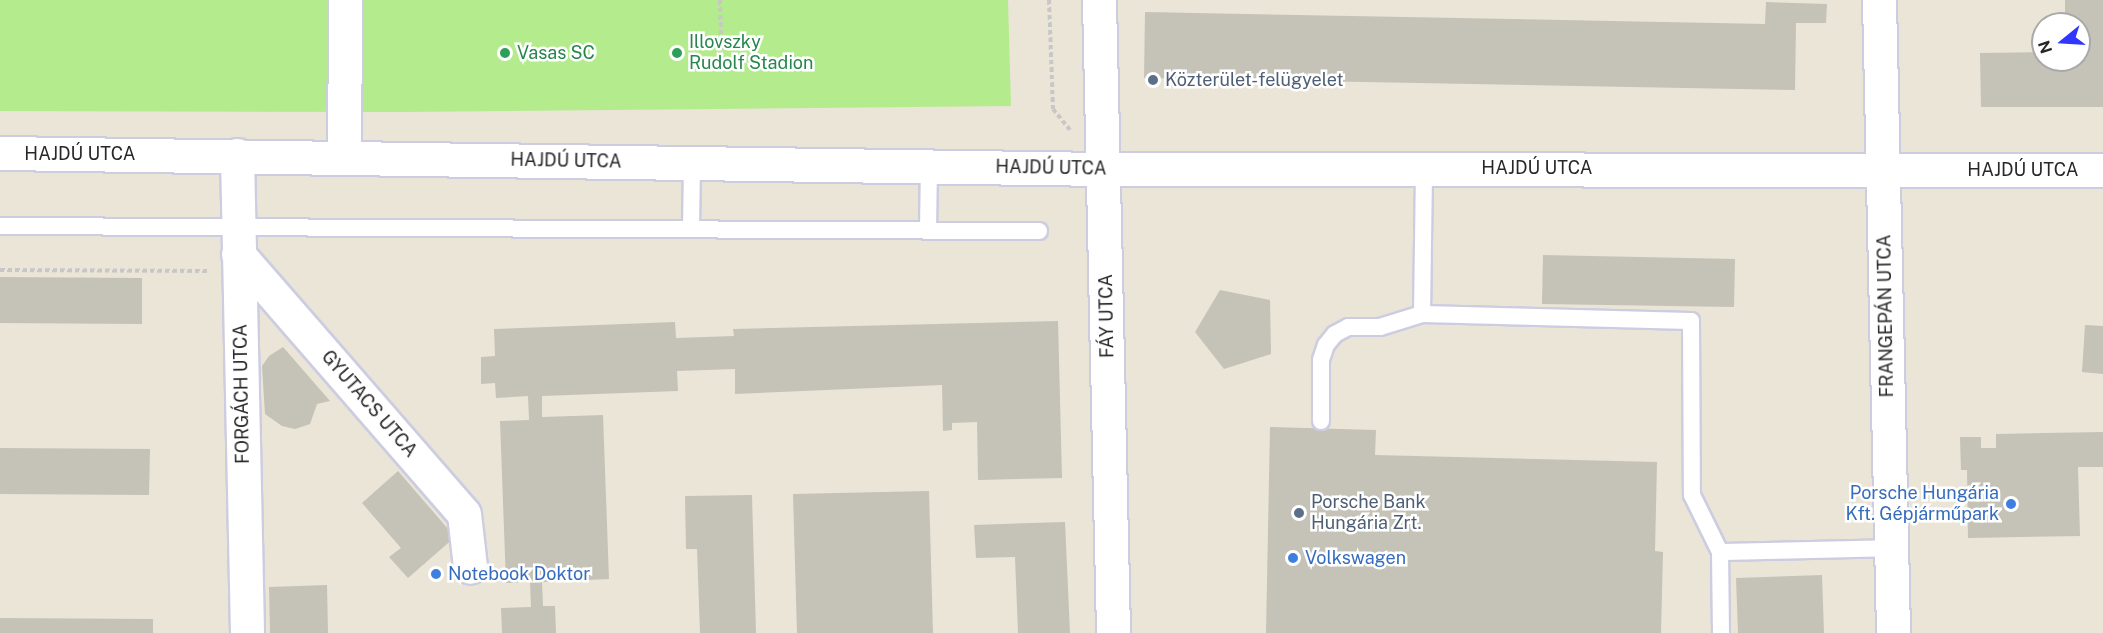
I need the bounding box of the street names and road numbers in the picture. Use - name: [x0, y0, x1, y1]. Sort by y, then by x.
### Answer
- street label: HAJDÚ UTCA: [24, 143, 136, 165]
- street label: HAJDÚ UTCA: [510, 149, 622, 173]
- street label: HAJDÚ UTCA: [995, 156, 1107, 180]
- street label: HAJDÚ UTCA: [1481, 157, 1593, 179]
- street label: HAJDÚ UTCA: [1967, 159, 2079, 181]
- street label: FRANGEPÁN UTCA: [1874, 234, 1898, 398]
- street label: FÁY UTCA: [1095, 274, 1119, 358]
- street label: FORGÁCH UTCA: [230, 324, 254, 464]
- street label: GYUTACS UTCA: [317, 346, 421, 462]

